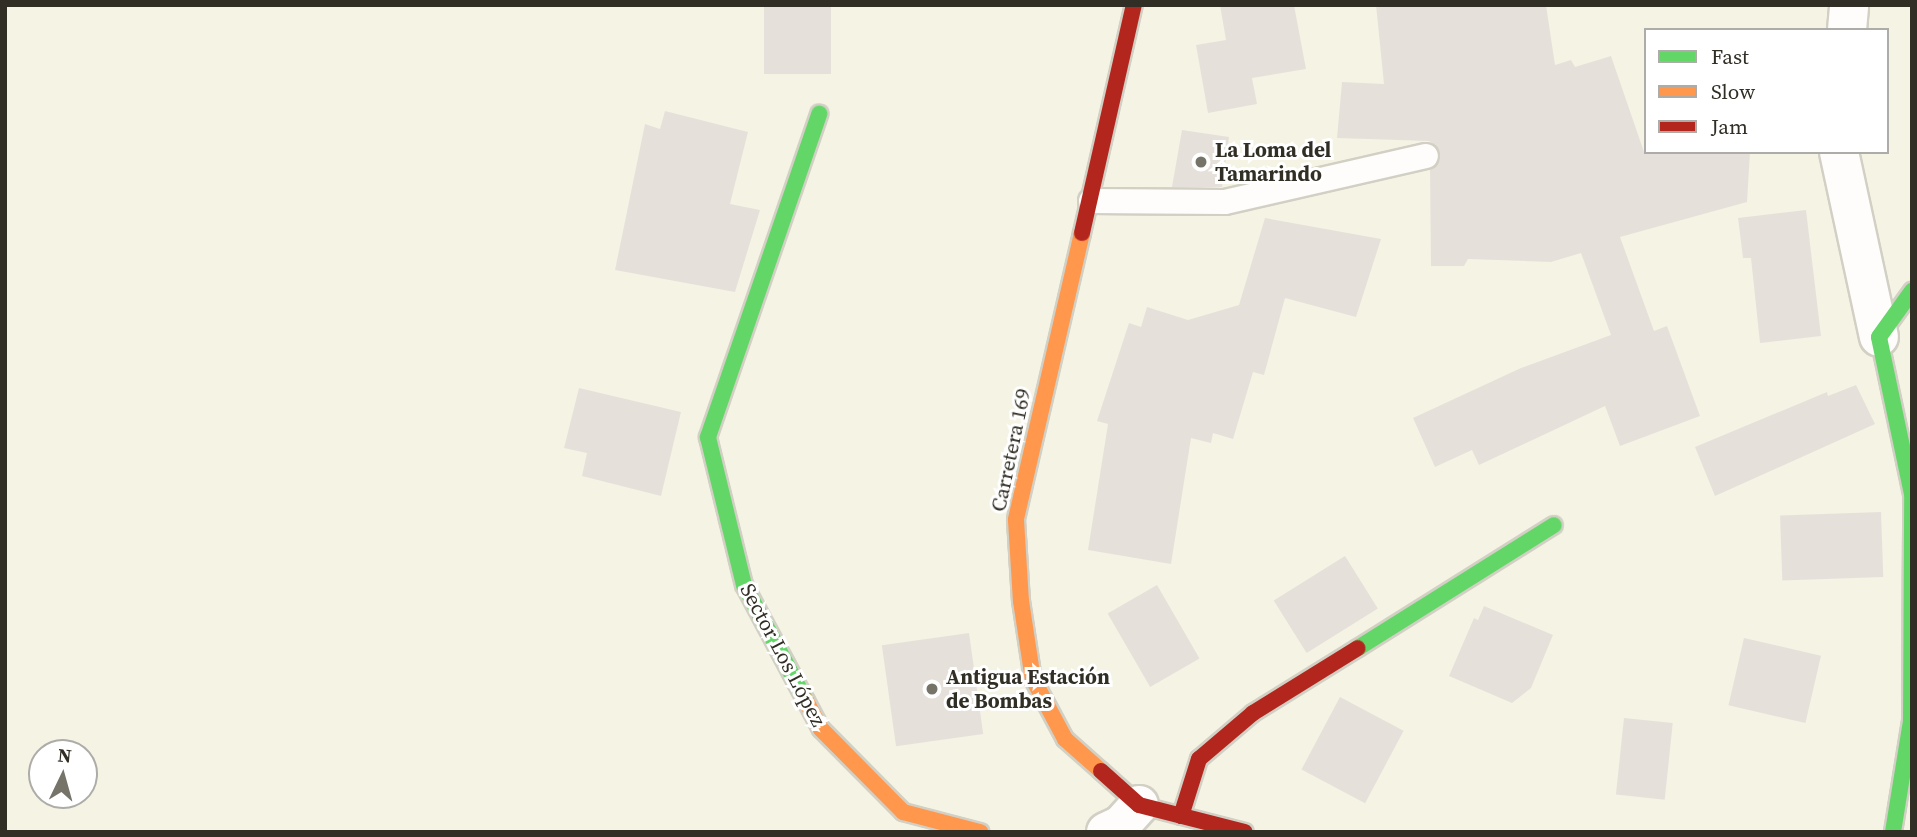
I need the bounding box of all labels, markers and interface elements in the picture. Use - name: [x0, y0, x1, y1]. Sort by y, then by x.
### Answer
- legend: [1644, 28, 1889, 154]
- text: Fast: [1711, 42, 1749, 71]
- text: Slow: [1711, 77, 1755, 106]
- text: Jam: [1711, 112, 1748, 141]
- place label: La Loma del Tamarindo: [1215, 137, 1331, 187]
- marker: La Loma del Tamarindo: [1193, 154, 1209, 170]
- street label: Carretera 169: [986, 386, 1036, 514]
- street label: Sector Los López: [735, 579, 831, 731]
- place label: Antigua Estación de Bombas: [946, 664, 1110, 714]
- marker: Antigua Estación de Bombas: [924, 681, 940, 697]
- north arrow: [28, 739, 98, 809]
- text: N: [57, 742, 73, 769]

